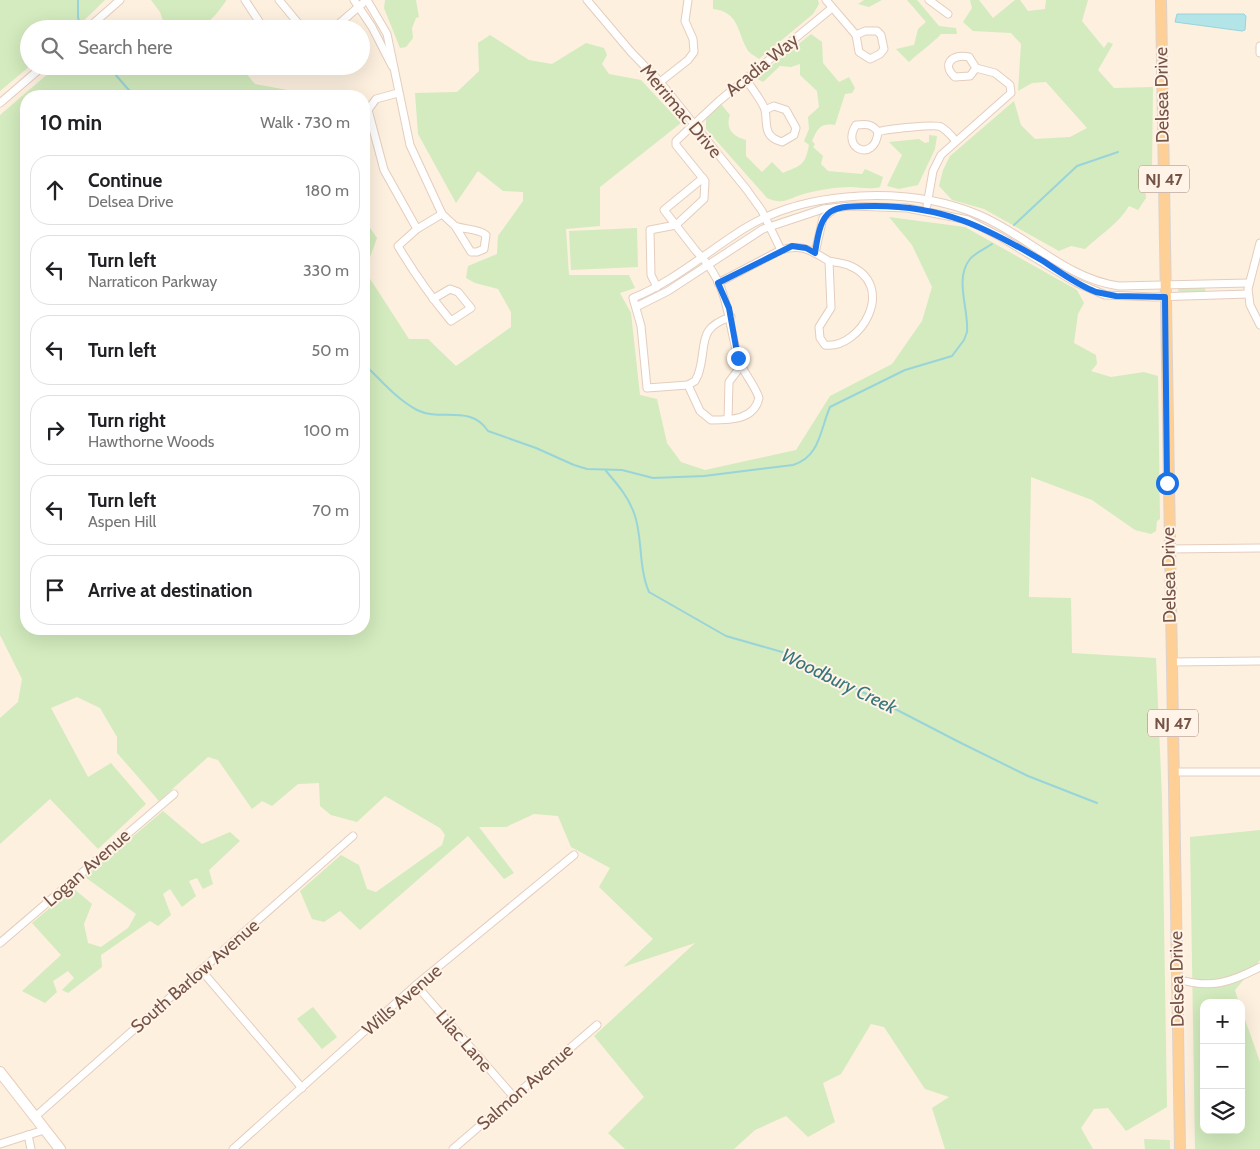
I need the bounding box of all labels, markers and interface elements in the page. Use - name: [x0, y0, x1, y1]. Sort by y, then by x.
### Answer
- search box: [20, 20, 370, 75]
- street label: Acadia Way: [721, 29, 803, 101]
- icon: search: [38, 34, 66, 62]
- text: Search here: [78, 36, 172, 59]
- street label: Delsea Drive: [1150, 47, 1174, 143]
- street label: Merrimac Drive: [635, 60, 727, 162]
- text: 10 min: [40, 110, 102, 135]
- text: Walk · 730 m: [260, 113, 350, 132]
- road number: NJ 47: [1139, 165, 1189, 192]
- text: Continue: [88, 169, 162, 192]
- icon: ahead: [41, 176, 69, 204]
- text: 180 m: [305, 181, 349, 200]
- text: Delsea Drive: [88, 192, 174, 211]
- text: Turn left: [88, 249, 156, 272]
- icon: left: [41, 256, 69, 284]
- text: 330 m: [303, 261, 349, 280]
- text: Narraticon Parkway: [88, 272, 217, 291]
- icon: left: [41, 336, 69, 364]
- text: Turn left: [88, 339, 156, 362]
- text: 50 m: [312, 341, 349, 360]
- route end: [727, 347, 750, 370]
- text: Turn right: [88, 409, 166, 432]
- icon: right: [41, 416, 69, 444]
- text: 100 m: [304, 421, 349, 440]
- text: Hawthorne Woods: [88, 432, 214, 451]
- route start: [1156, 472, 1179, 495]
- text: Turn left: [88, 489, 156, 512]
- icon: left: [41, 496, 69, 524]
- text: 70 m: [312, 501, 349, 520]
- text: Aspen Hill: [88, 512, 156, 531]
- street label: Delsea Drive: [1157, 527, 1181, 623]
- icon: arrive: [41, 576, 69, 604]
- text: Arrive at destination: [88, 579, 252, 602]
- water label: Woodbury Creek: [778, 643, 901, 719]
- road number: NJ 47: [1148, 710, 1198, 736]
- street label: Logan Avenue: [39, 824, 135, 912]
- street label: South Barlow Avenue: [126, 914, 264, 1038]
- street label: Delsea Drive: [1165, 931, 1189, 1027]
- street label: Wills Avenue: [358, 960, 446, 1040]
- map controls: [1200, 999, 1245, 1134]
- button: +: [1200, 999, 1245, 1044]
- street label: Lilac Lane: [431, 1006, 497, 1076]
- street label: Salmon Avenue: [472, 1039, 578, 1135]
- button: −: [1200, 1044, 1245, 1089]
- button: layers: [1200, 1089, 1245, 1134]

